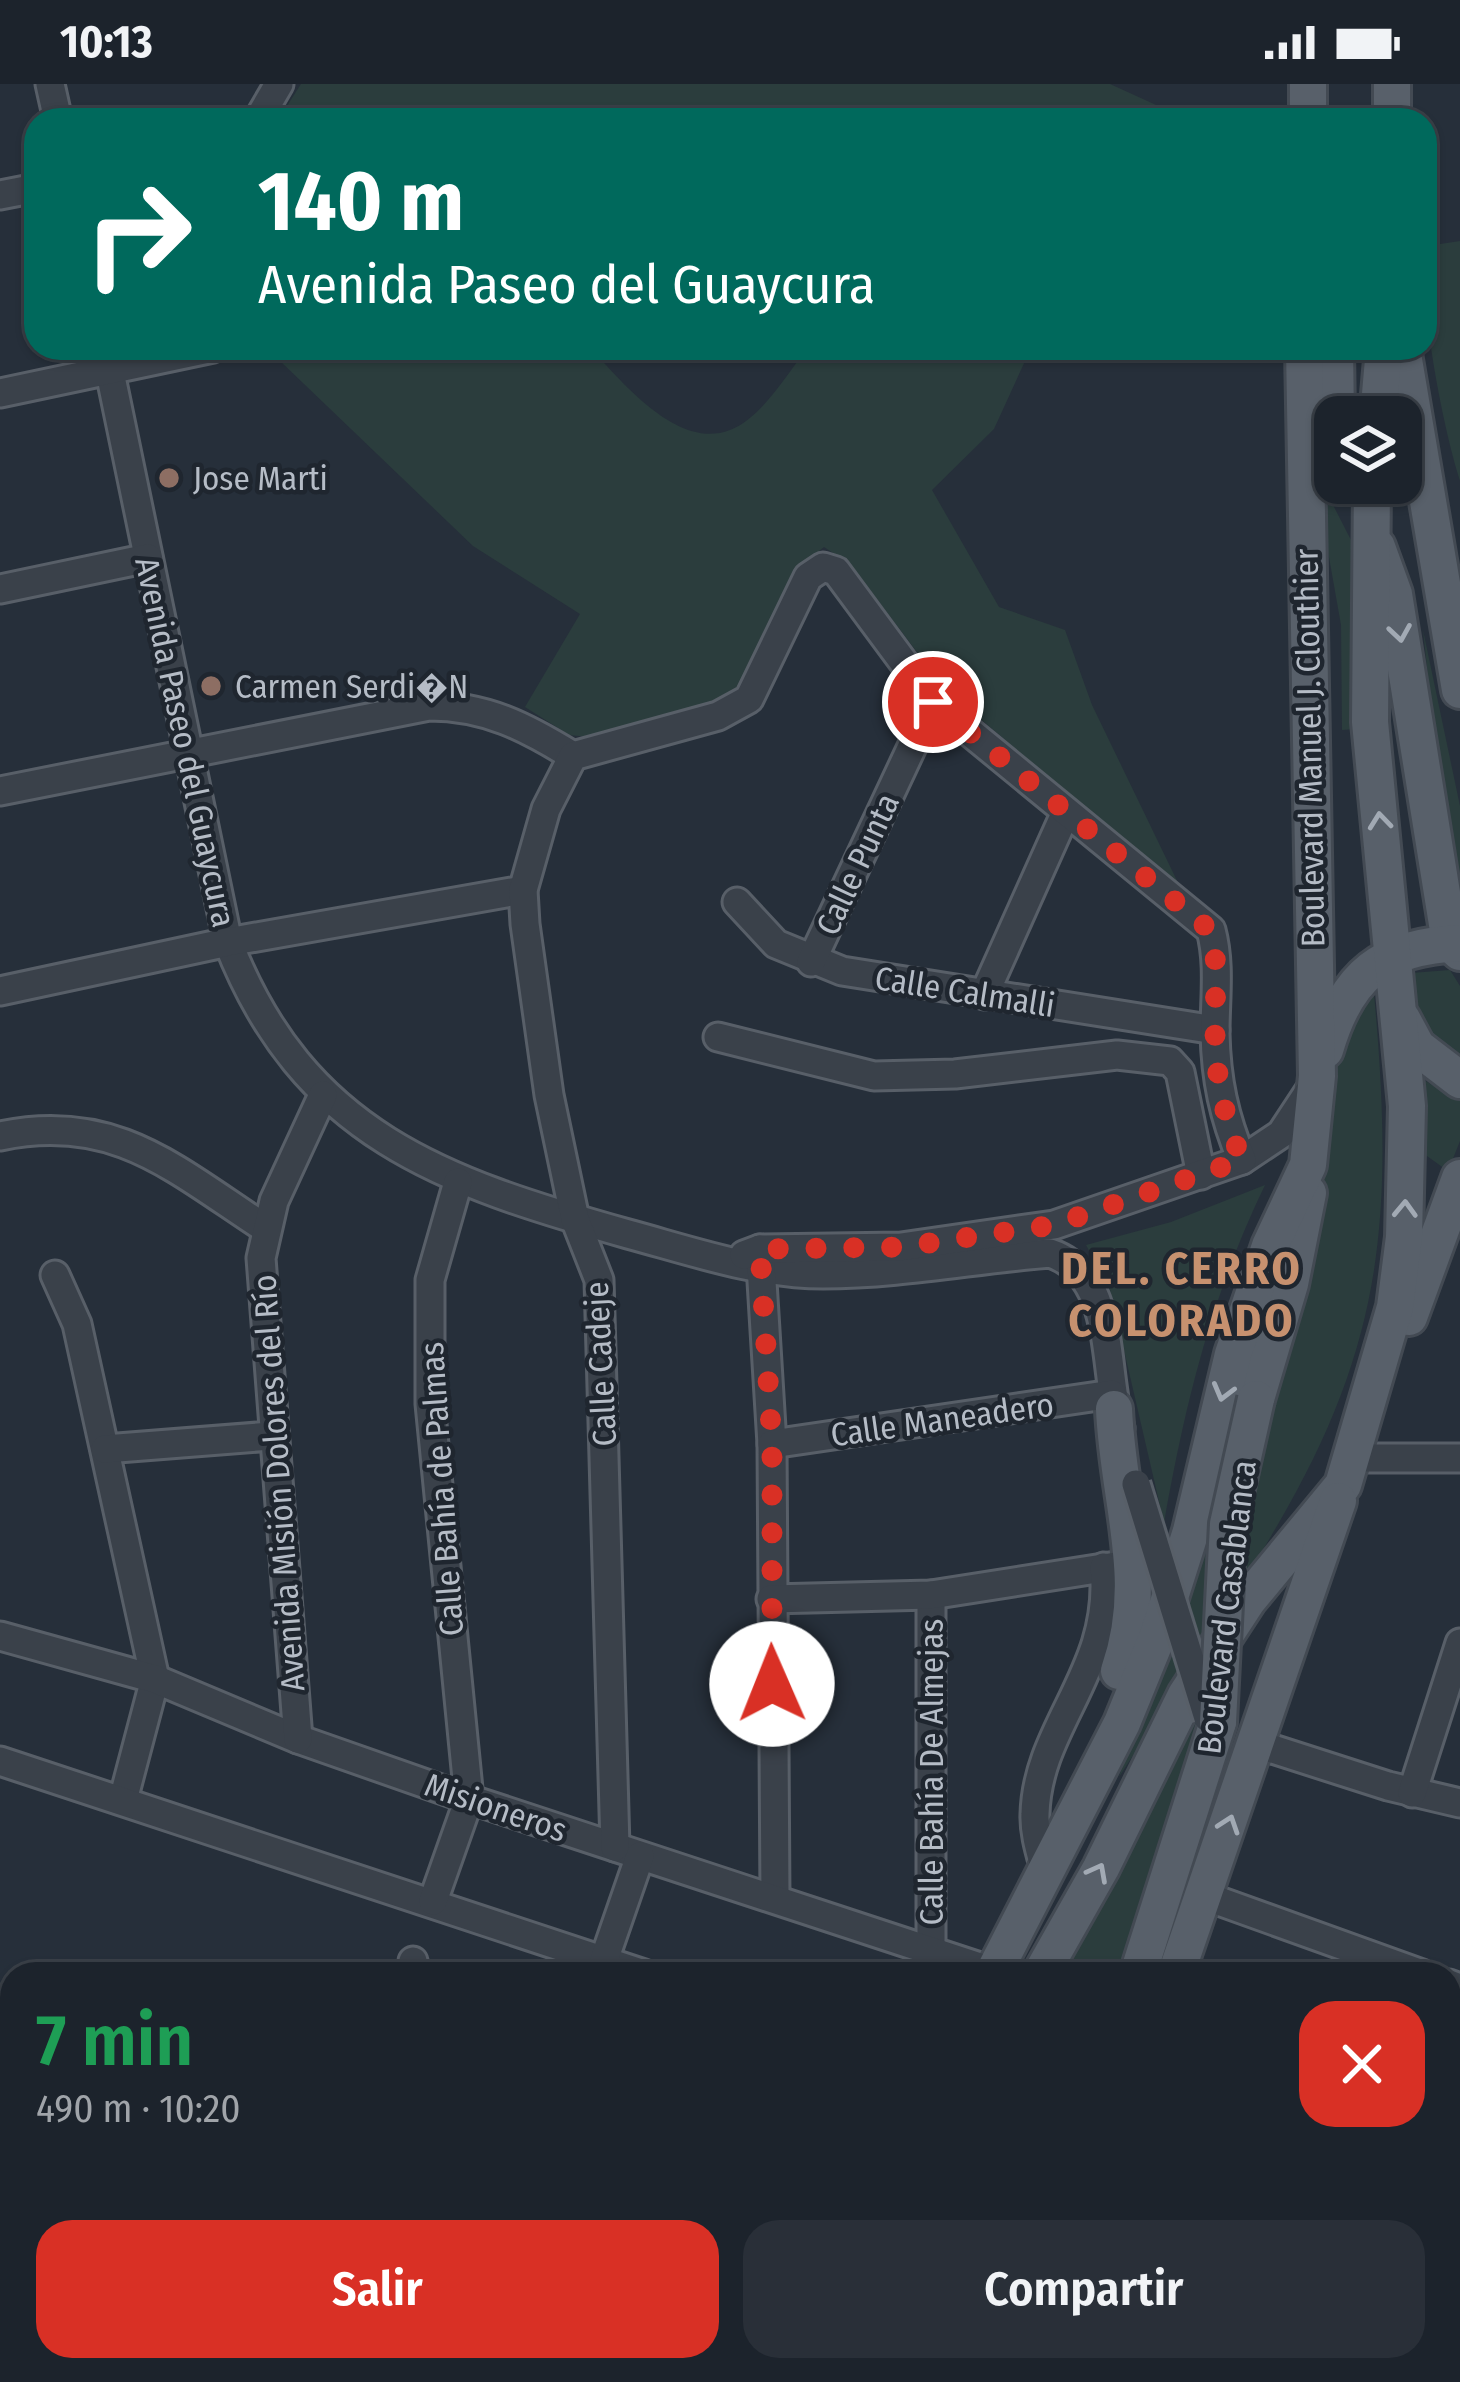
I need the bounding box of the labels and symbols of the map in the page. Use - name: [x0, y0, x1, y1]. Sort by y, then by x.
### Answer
- place label: Jose Marti: [193, 459, 328, 499]
- marker: Jose Marti: [156, 465, 182, 491]
- street label: Boulevard Manuel J. Clouthier: [1287, 548, 1333, 948]
- street label: Avenida Paseo del Guaycura: [126, 554, 244, 931]
- one-way arrow: [1387, 623, 1412, 643]
- pin: [882, 651, 984, 753]
- place label: Carmen Serdi�N: [235, 667, 468, 707]
- marker: Carmen Serdi�N: [198, 673, 224, 699]
- street label: Calle Punta: [808, 787, 908, 941]
- one-way arrow: [1368, 811, 1394, 830]
- street label: Calle Calmalli: [872, 958, 1058, 1026]
- one-way arrow: [1392, 1199, 1418, 1218]
- district label: DEL. CERRO COLORADO: [1061, 1242, 1303, 1348]
- street label: Avenida Misión Dolores del Río: [244, 1273, 314, 1693]
- street label: Calle Cadeje: [577, 1281, 625, 1447]
- street label: Calle Bahía de Palmas: [412, 1341, 472, 1637]
- one-way arrow: [1213, 1382, 1238, 1402]
- street label: Calle Maneadero: [828, 1385, 1056, 1455]
- street label: Boulevard Casablanca: [1189, 1458, 1265, 1756]
- street label: Calle Bahía De Almejas: [912, 1619, 952, 1925]
- position arrow: [709, 1621, 835, 1747]
- street label: Misioneros: [420, 1765, 572, 1851]
- one-way arrow: [1215, 1815, 1239, 1836]
- one-way arrow: [1084, 1864, 1107, 1885]

